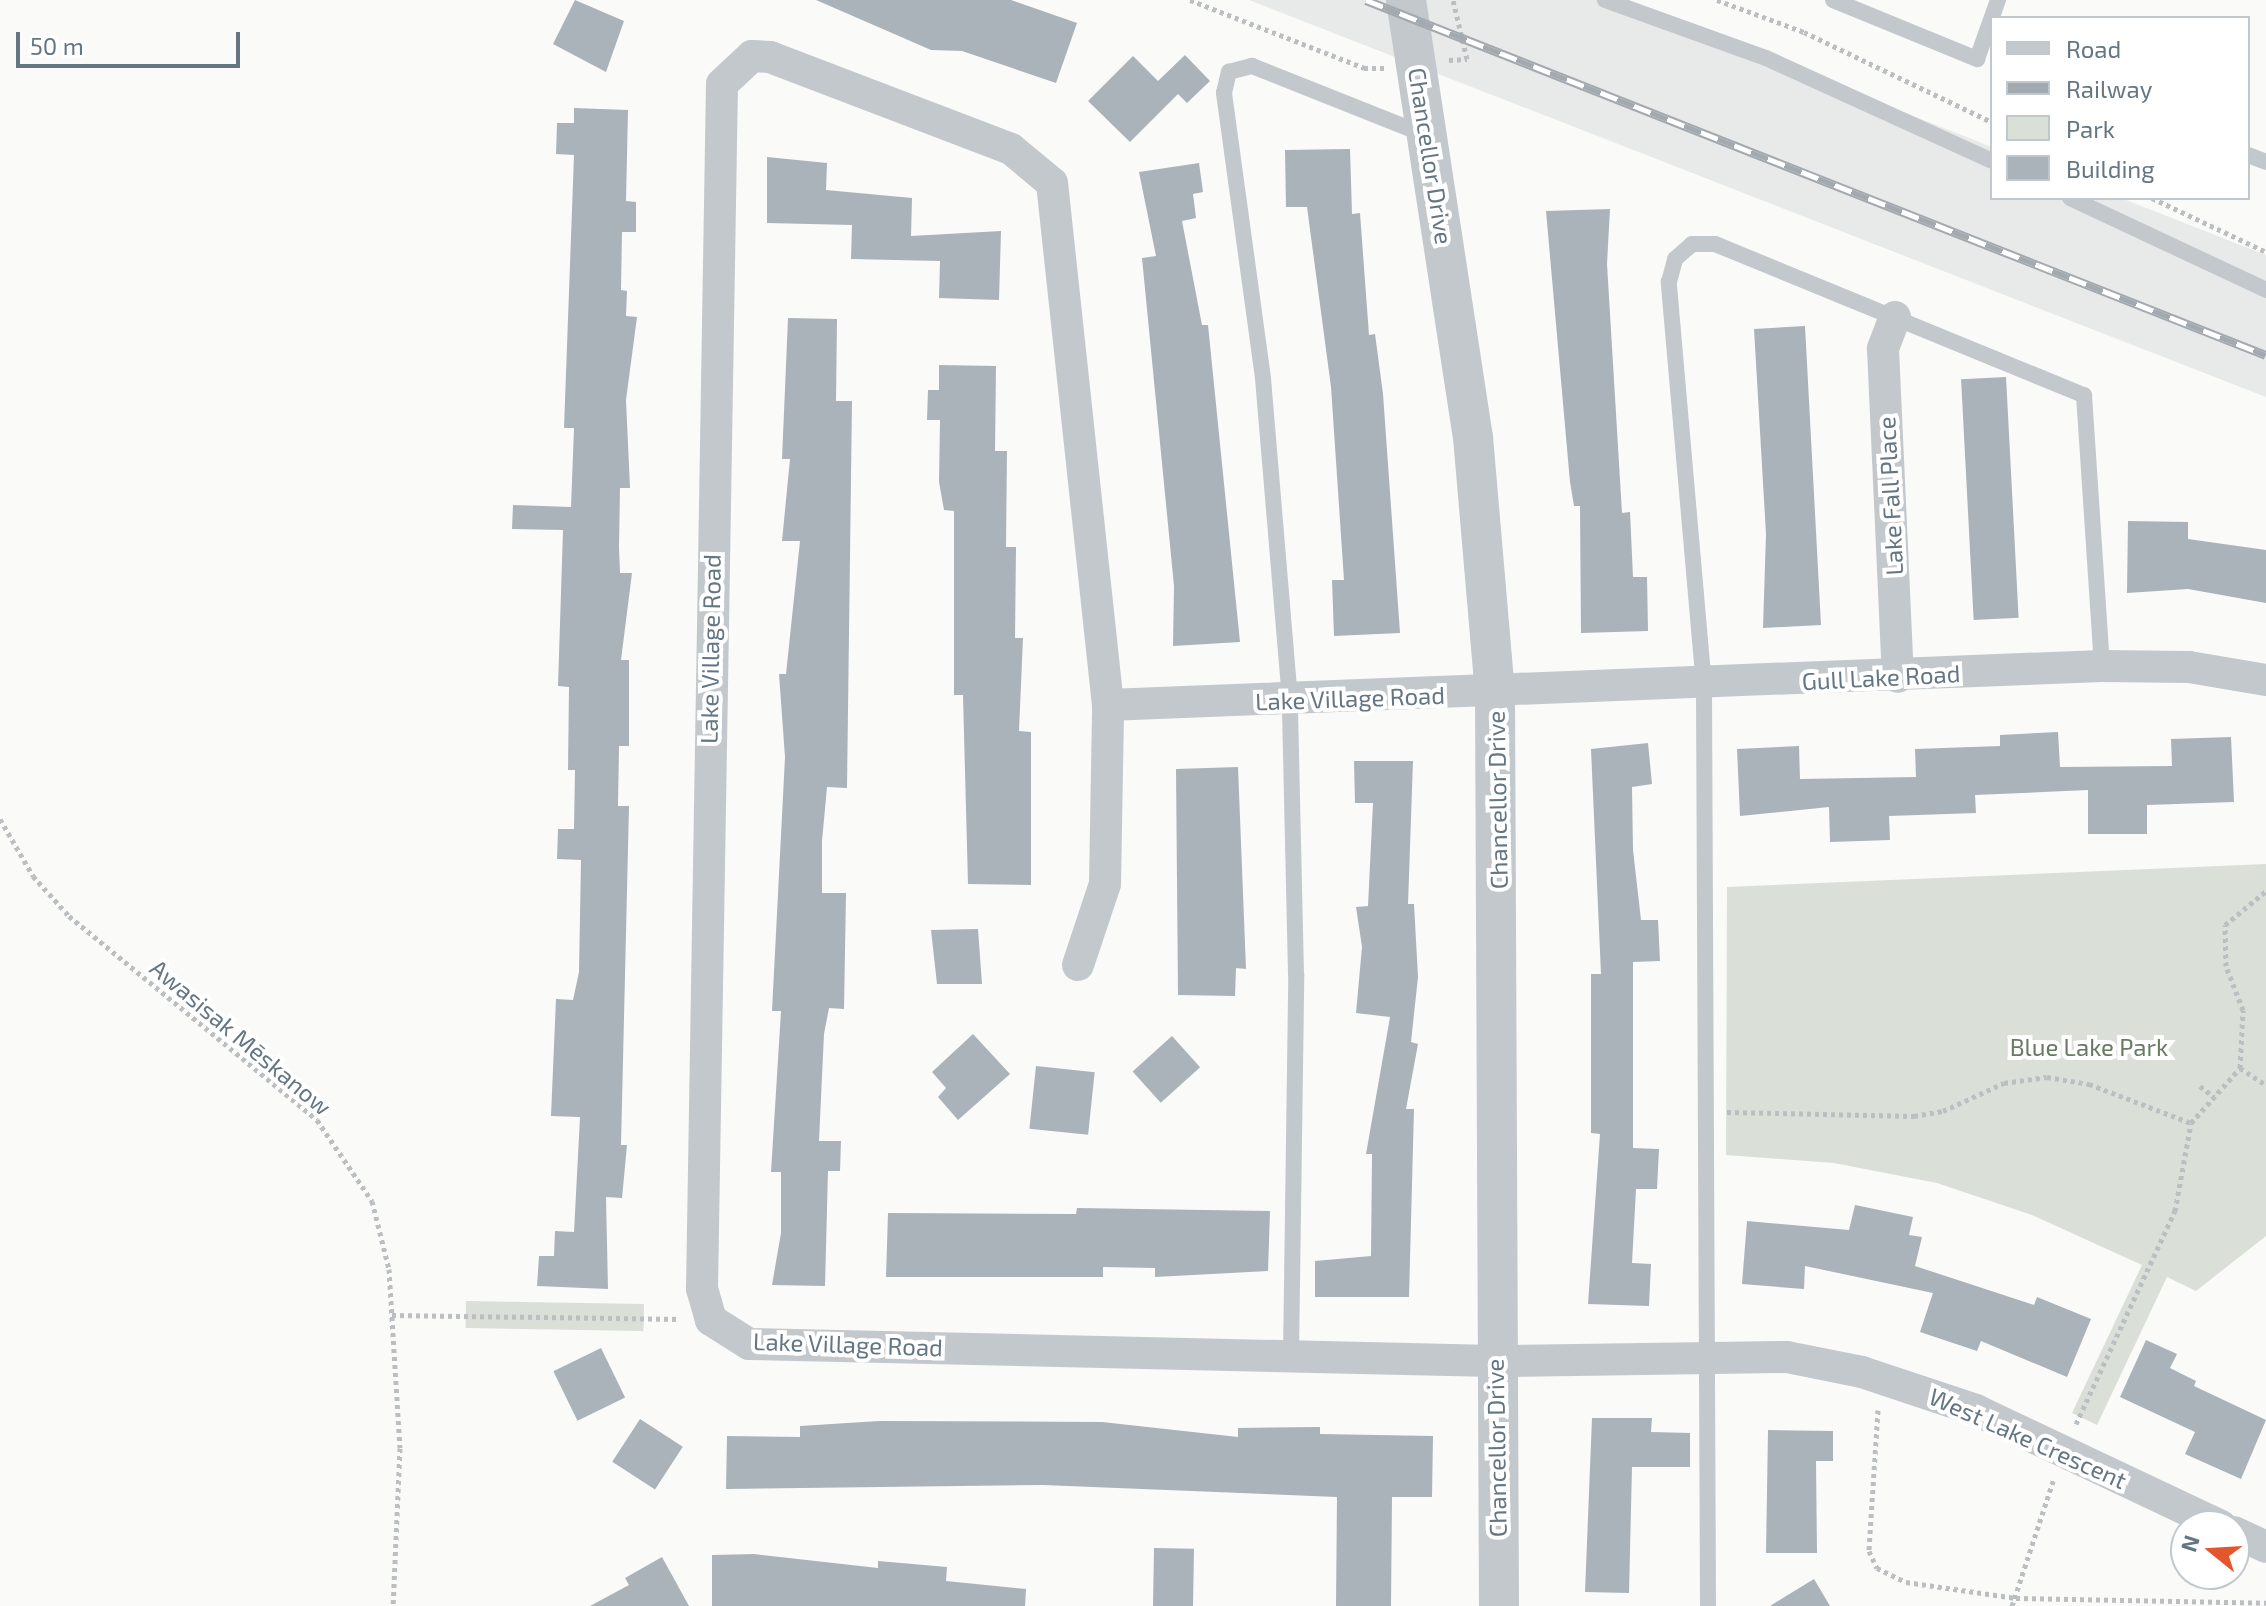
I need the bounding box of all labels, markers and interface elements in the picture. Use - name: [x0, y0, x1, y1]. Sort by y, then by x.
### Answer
- scale bar: [20, 16, 244, 66]
- legend: [1990, 16, 2250, 200]
- text: 50 m: [30, 31, 84, 60]
- text: Road: [2066, 34, 2121, 63]
- street label: Chancellor Drive: [1403, 65, 1459, 247]
- text: Railway: [2066, 74, 2152, 103]
- text: Park: [2066, 114, 2115, 143]
- text: Building: [2066, 154, 2155, 183]
- street label: Lake Fall Place: [1871, 416, 1909, 576]
- street label: Lake Village Road: [694, 554, 726, 744]
- street label: Gull Lake Road: [1801, 658, 1961, 696]
- street label: Lake Village Road: [1254, 680, 1446, 716]
- street label: Chancellor Drive: [1481, 710, 1513, 890]
- street label: Awasisak Mēskanow: [145, 953, 337, 1121]
- park label: Blue Lake Park: [2010, 1033, 2168, 1061]
- street label: Lake Village Road: [752, 1326, 944, 1362]
- street label: Chancellor Drive: [1480, 1358, 1512, 1538]
- street label: West Lake Crescent: [1925, 1382, 2131, 1494]
- north arrow: [2170, 1510, 2250, 1590]
- text: N: [2174, 1532, 2204, 1555]

